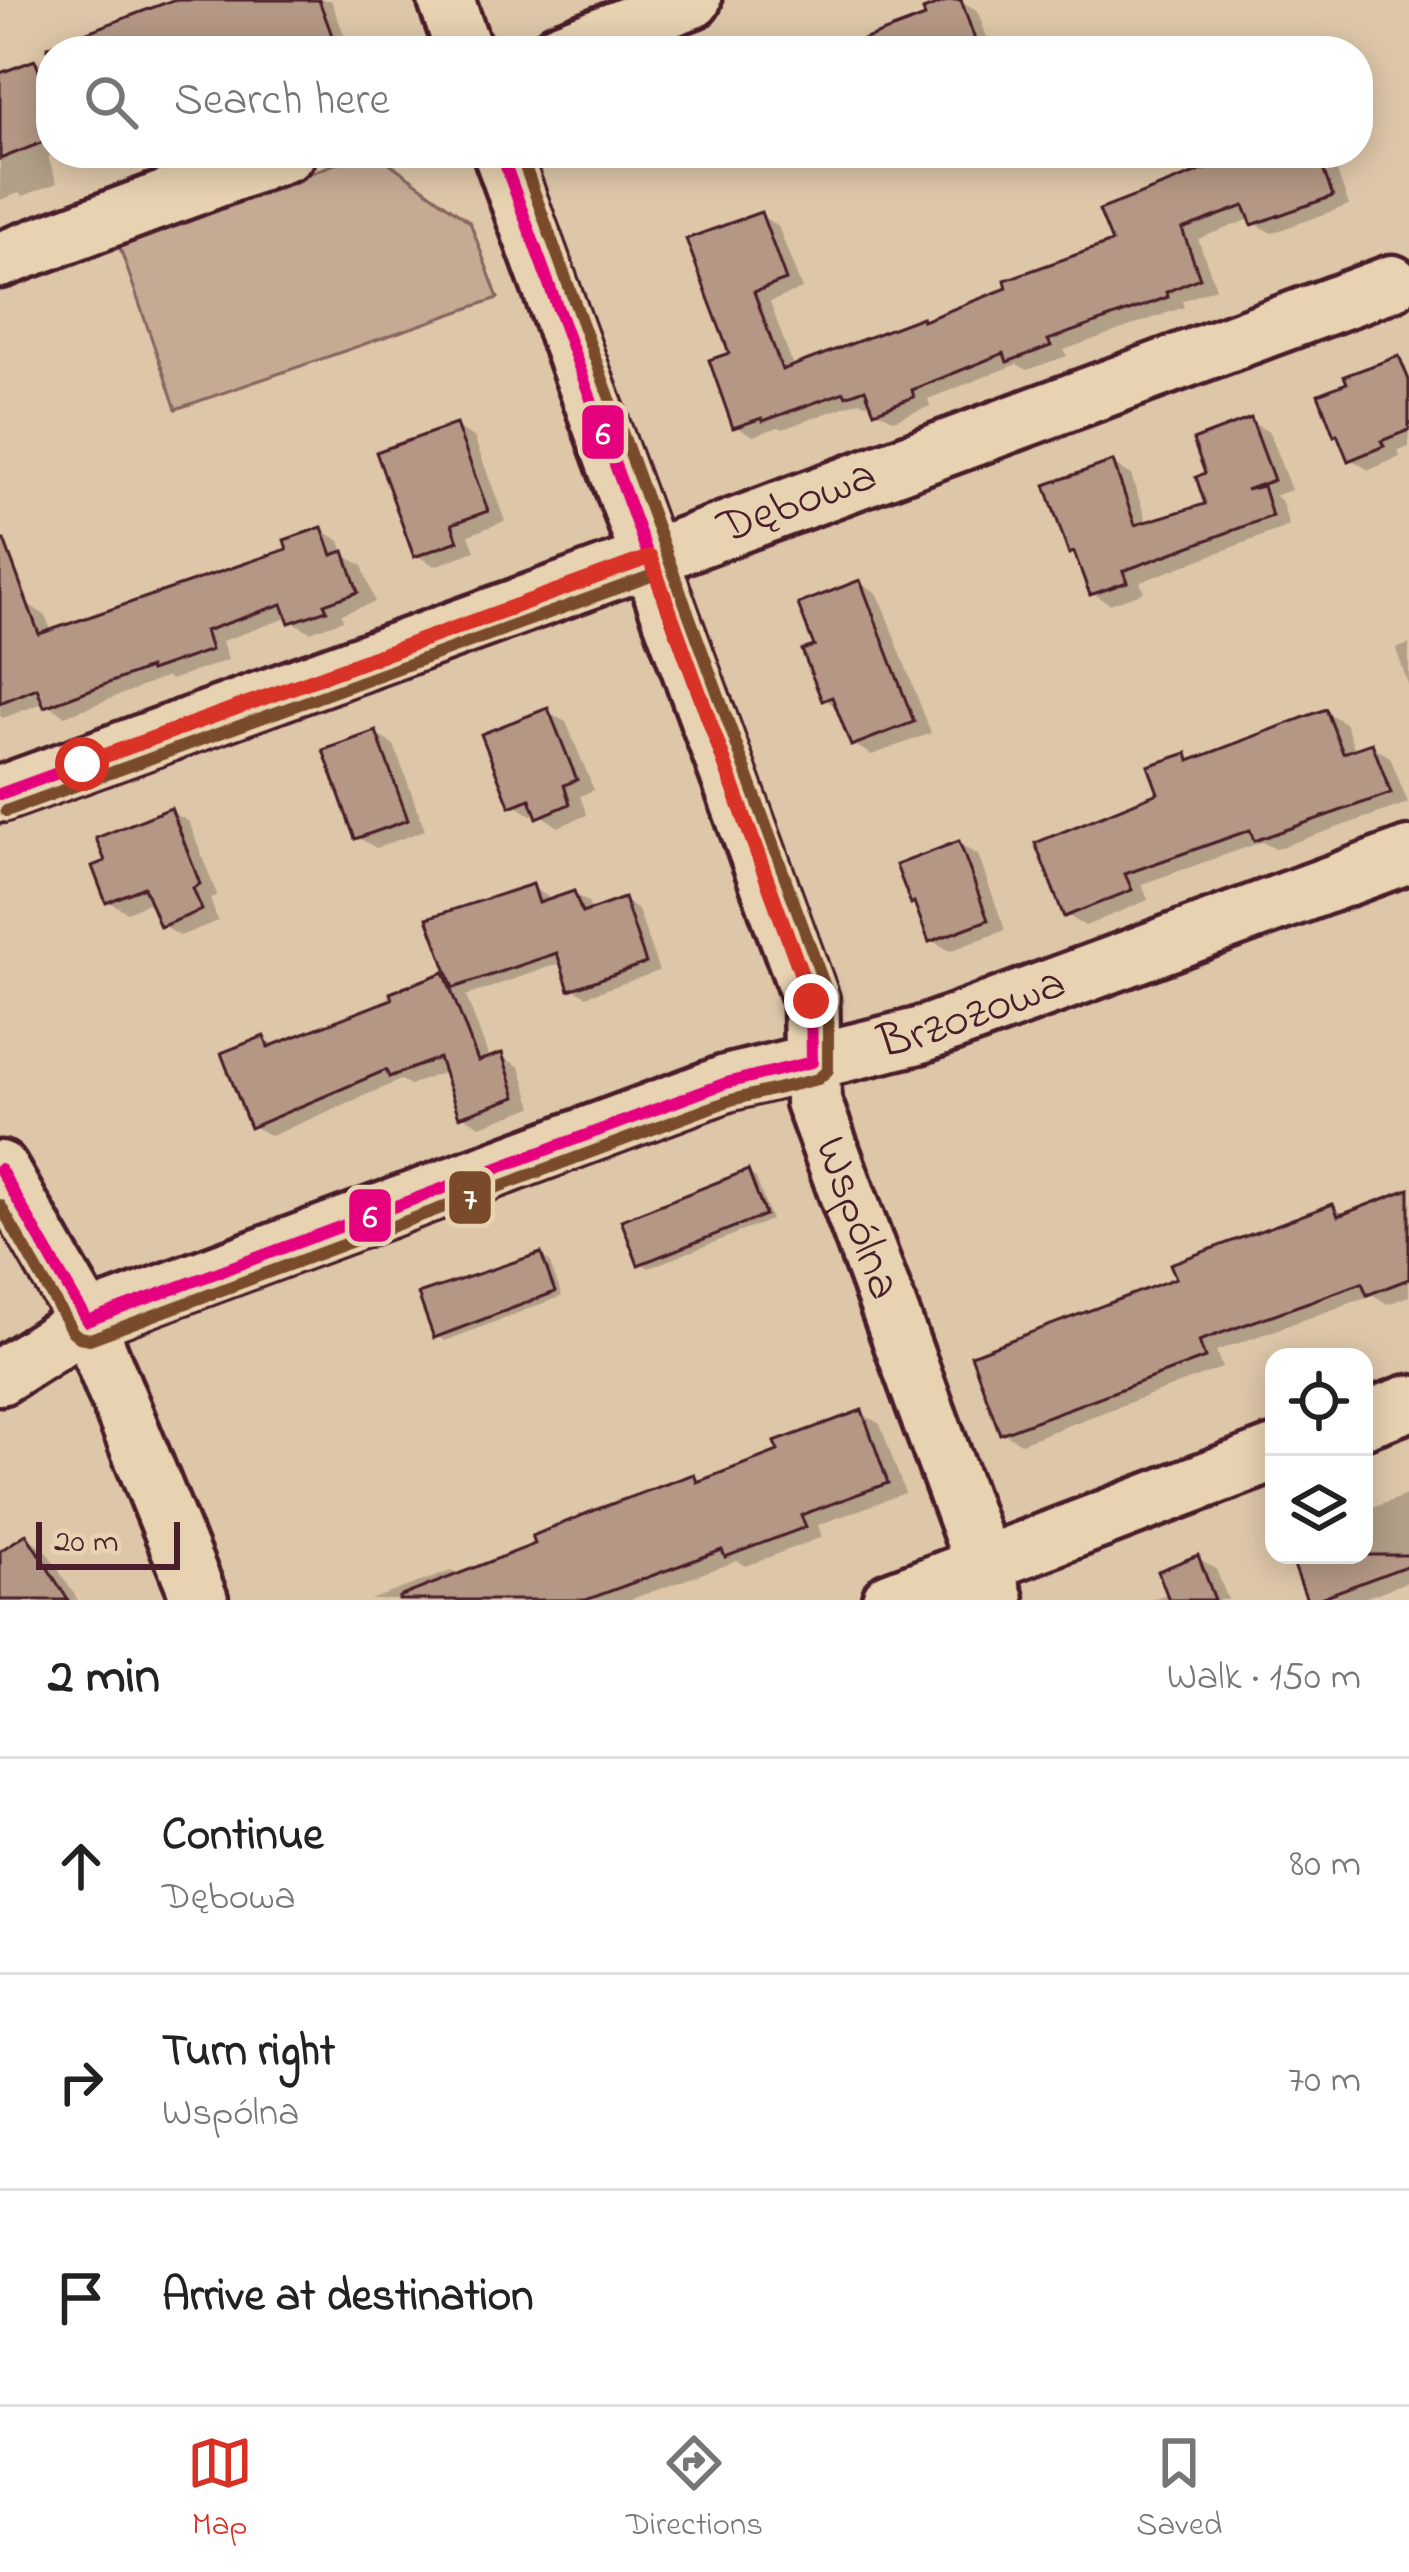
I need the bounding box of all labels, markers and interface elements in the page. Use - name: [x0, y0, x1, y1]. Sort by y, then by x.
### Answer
- search box: [36, 36, 1373, 168]
- icon: search: [78, 69, 144, 135]
- text: Search here: [174, 69, 390, 135]
- line badge: 6: [580, 403, 626, 461]
- text: 6: [596, 412, 611, 460]
- street label: Dębowa: [707, 442, 887, 565]
- route start: [55, 737, 109, 791]
- street label: Brzozowa: [870, 949, 1076, 1080]
- route end: [784, 974, 838, 1028]
- street label: Wspólna: [794, 1127, 918, 1310]
- line badge: 7: [447, 1169, 493, 1226]
- text: 7: [463, 1177, 477, 1225]
- line badge: 6: [347, 1187, 393, 1244]
- text: 6: [363, 1195, 378, 1243]
- map controls: [1265, 1348, 1373, 1564]
- button: locate: [1265, 1348, 1373, 1456]
- button: layers: [1265, 1456, 1373, 1564]
- scale bar: [36, 1516, 180, 1569]
- text: 20 m: [54, 1519, 119, 1567]
- text: 2 min: [48, 1641, 160, 1716]
- text: Walk · 150 m: [1167, 1650, 1361, 1707]
- text: Continue: [162, 1804, 323, 1870]
- icon: ahead: [48, 1833, 114, 1899]
- text: 80 m: [1290, 1837, 1361, 1894]
- text: Dębowa: [162, 1870, 296, 1927]
- text: Turn right: [162, 2020, 335, 2086]
- icon: right: [48, 2049, 114, 2115]
- text: 70 m: [1288, 2053, 1361, 2110]
- text: Wspólna: [162, 2086, 299, 2143]
- icon: arrive: [48, 2265, 114, 2331]
- text: Arrive at destination: [162, 2265, 533, 2331]
- tab: Map: [187, 2430, 253, 2550]
- tab: Directions: [626, 2430, 763, 2550]
- tab: Saved: [1136, 2430, 1222, 2550]

